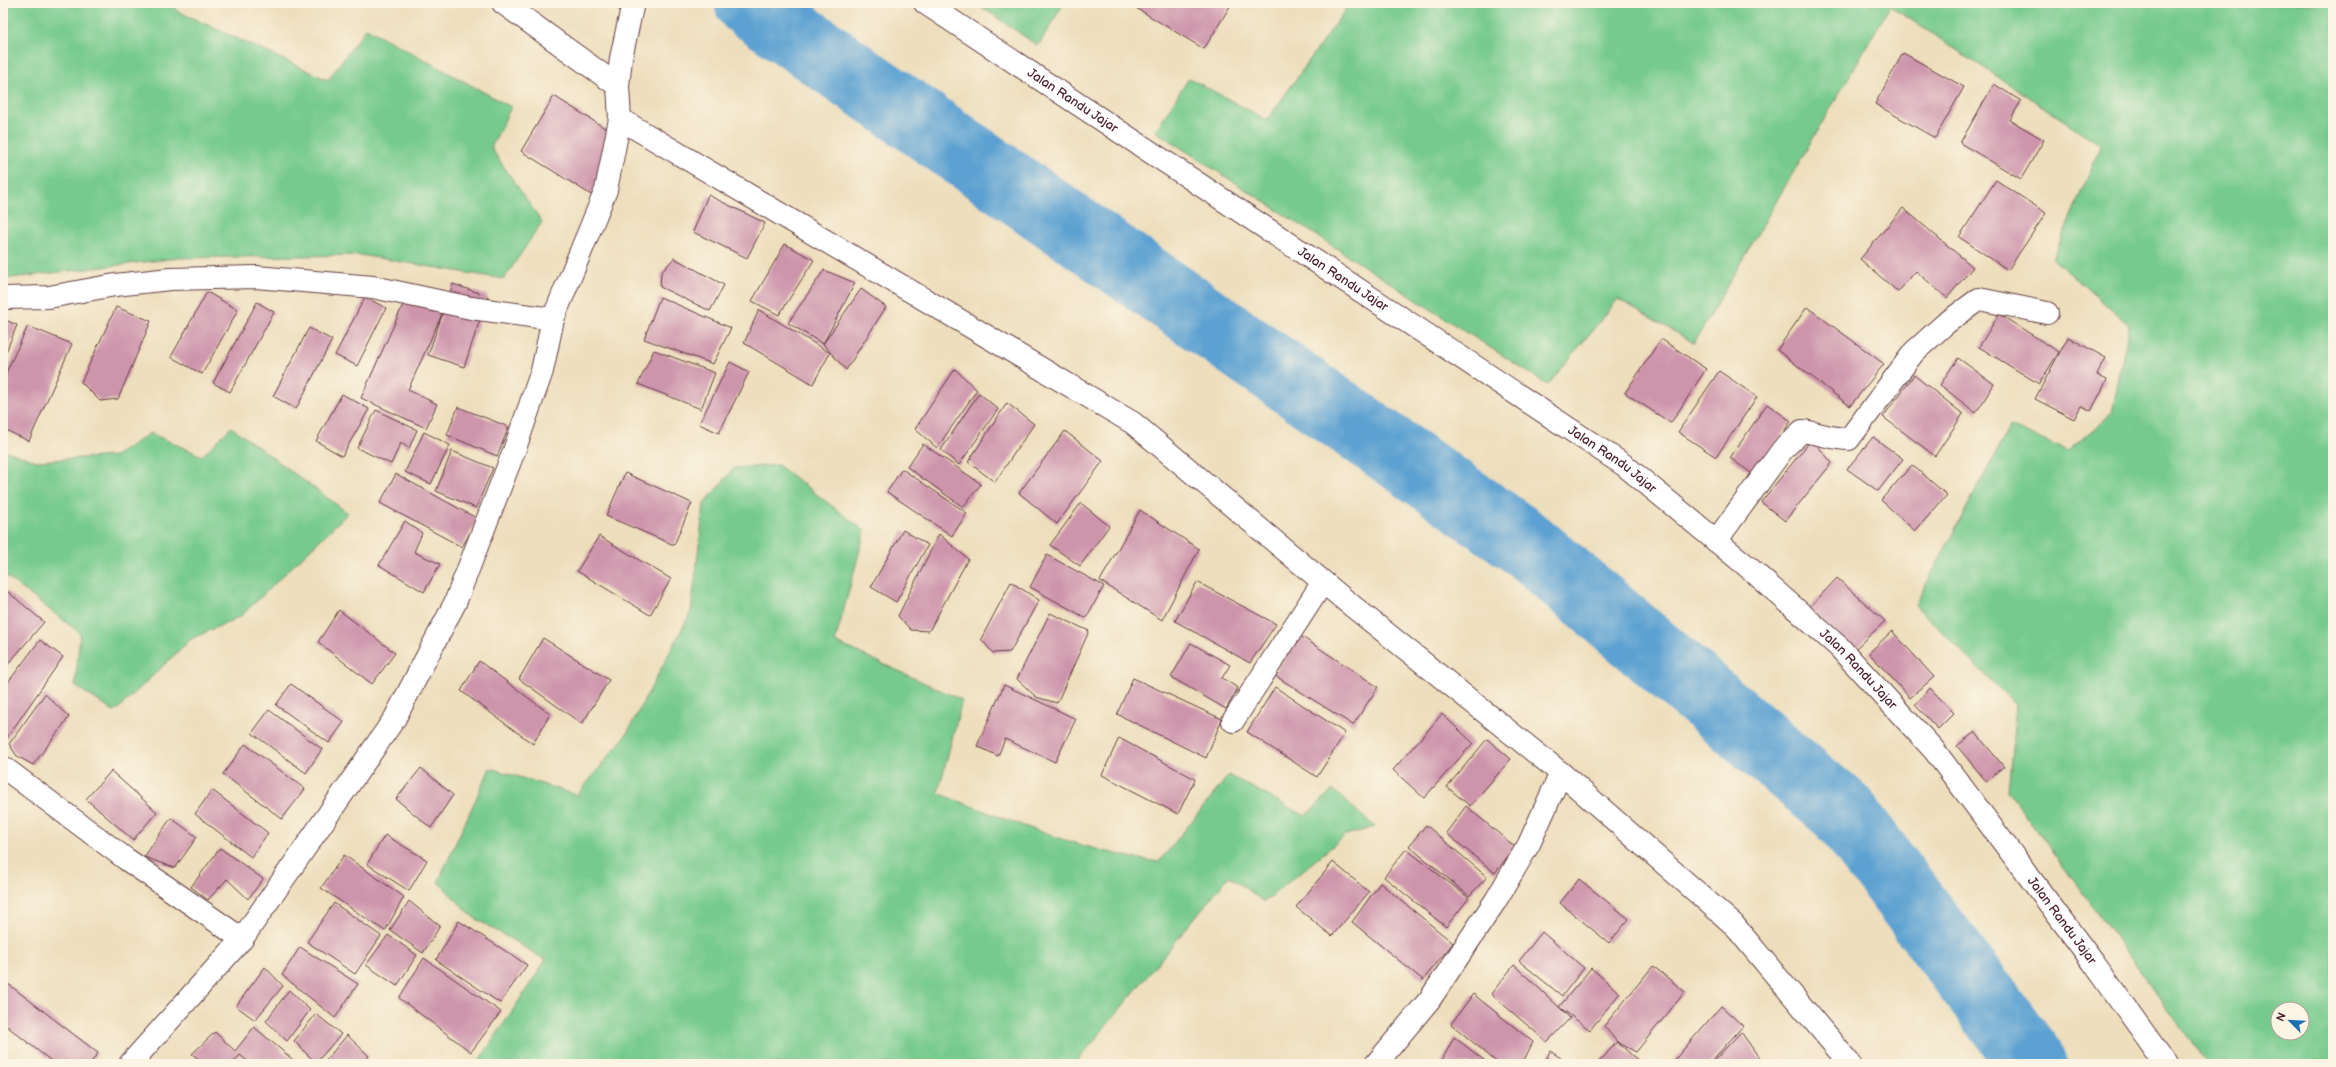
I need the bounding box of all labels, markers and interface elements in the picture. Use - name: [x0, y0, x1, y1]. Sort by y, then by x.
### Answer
- street label: Jalan Randu Jajar: [1024, 65, 1121, 137]
- street label: Jalan Randu Jajar: [1295, 243, 1392, 315]
- street label: Jalan Randu Jajar: [1565, 422, 1660, 497]
- street label: Jalan Randu Jajar: [1816, 626, 1901, 713]
- street label: Jalan Randu Jajar: [2024, 874, 2100, 968]
- north arrow: [2270, 1001, 2310, 1041]
- text: N: [2274, 1011, 2289, 1024]

